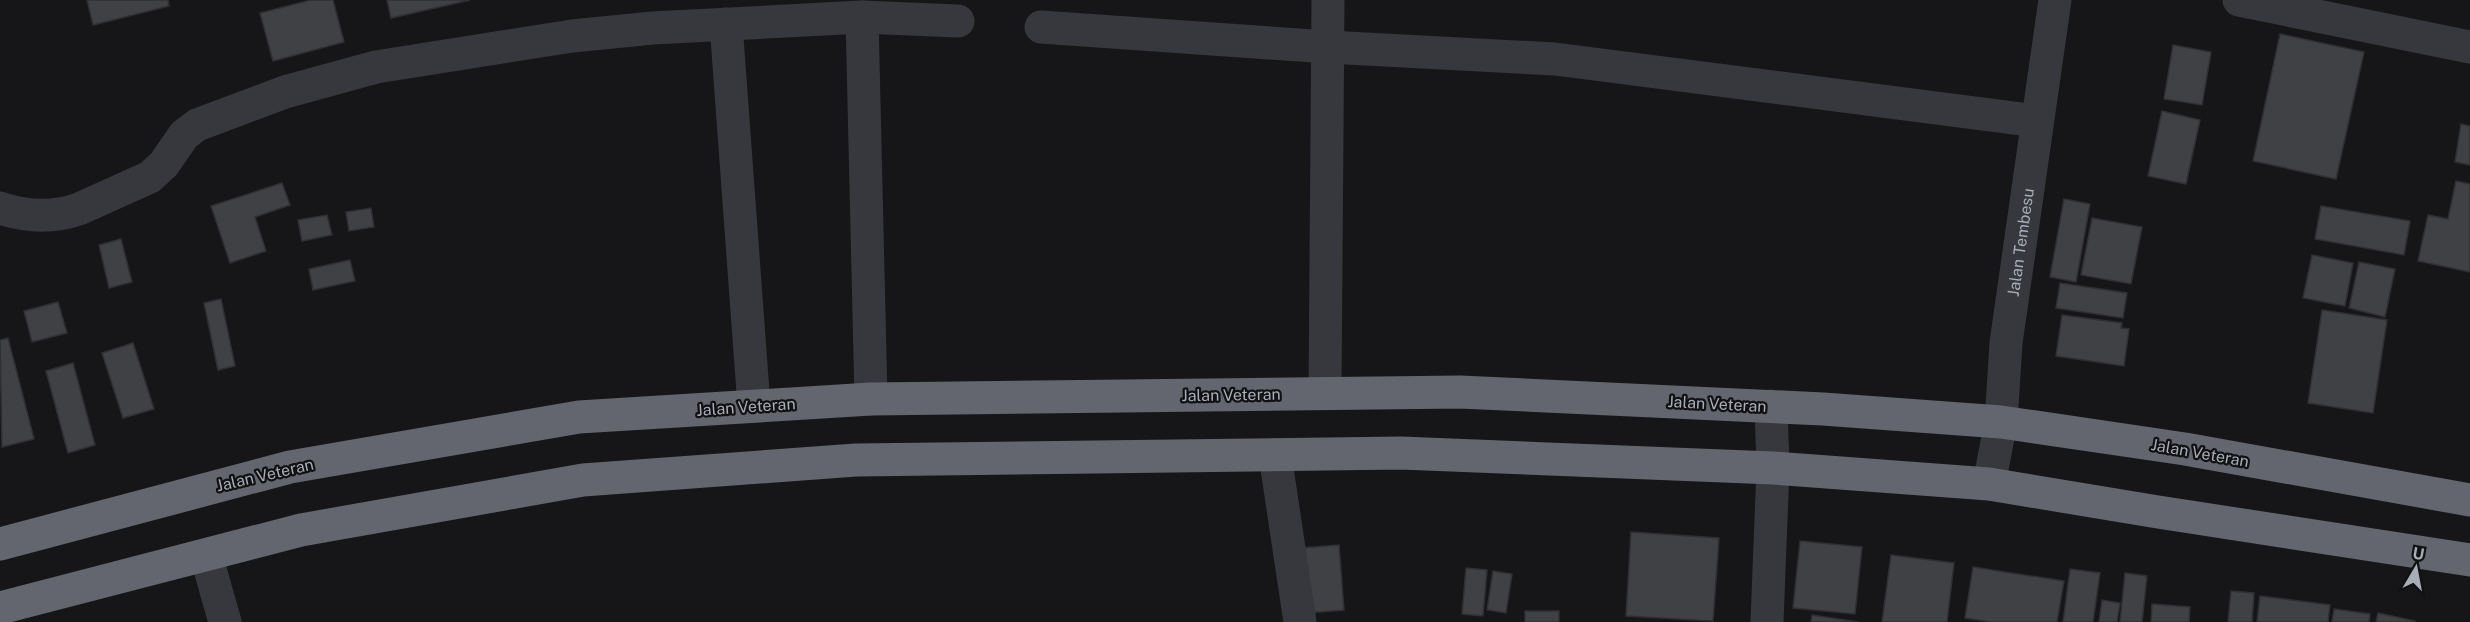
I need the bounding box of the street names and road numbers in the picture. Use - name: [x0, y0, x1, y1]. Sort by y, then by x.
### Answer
- street label: Jalan Tembesu: [2003, 187, 2038, 298]
- street label: Jalan Veteran: [1181, 385, 1281, 405]
- street label: Jalan Veteran: [1667, 392, 1767, 416]
- street label: Jalan Veteran: [696, 394, 796, 420]
- street label: Jalan Veteran: [2149, 435, 2251, 471]
- street label: Jalan Veteran: [214, 455, 316, 495]

